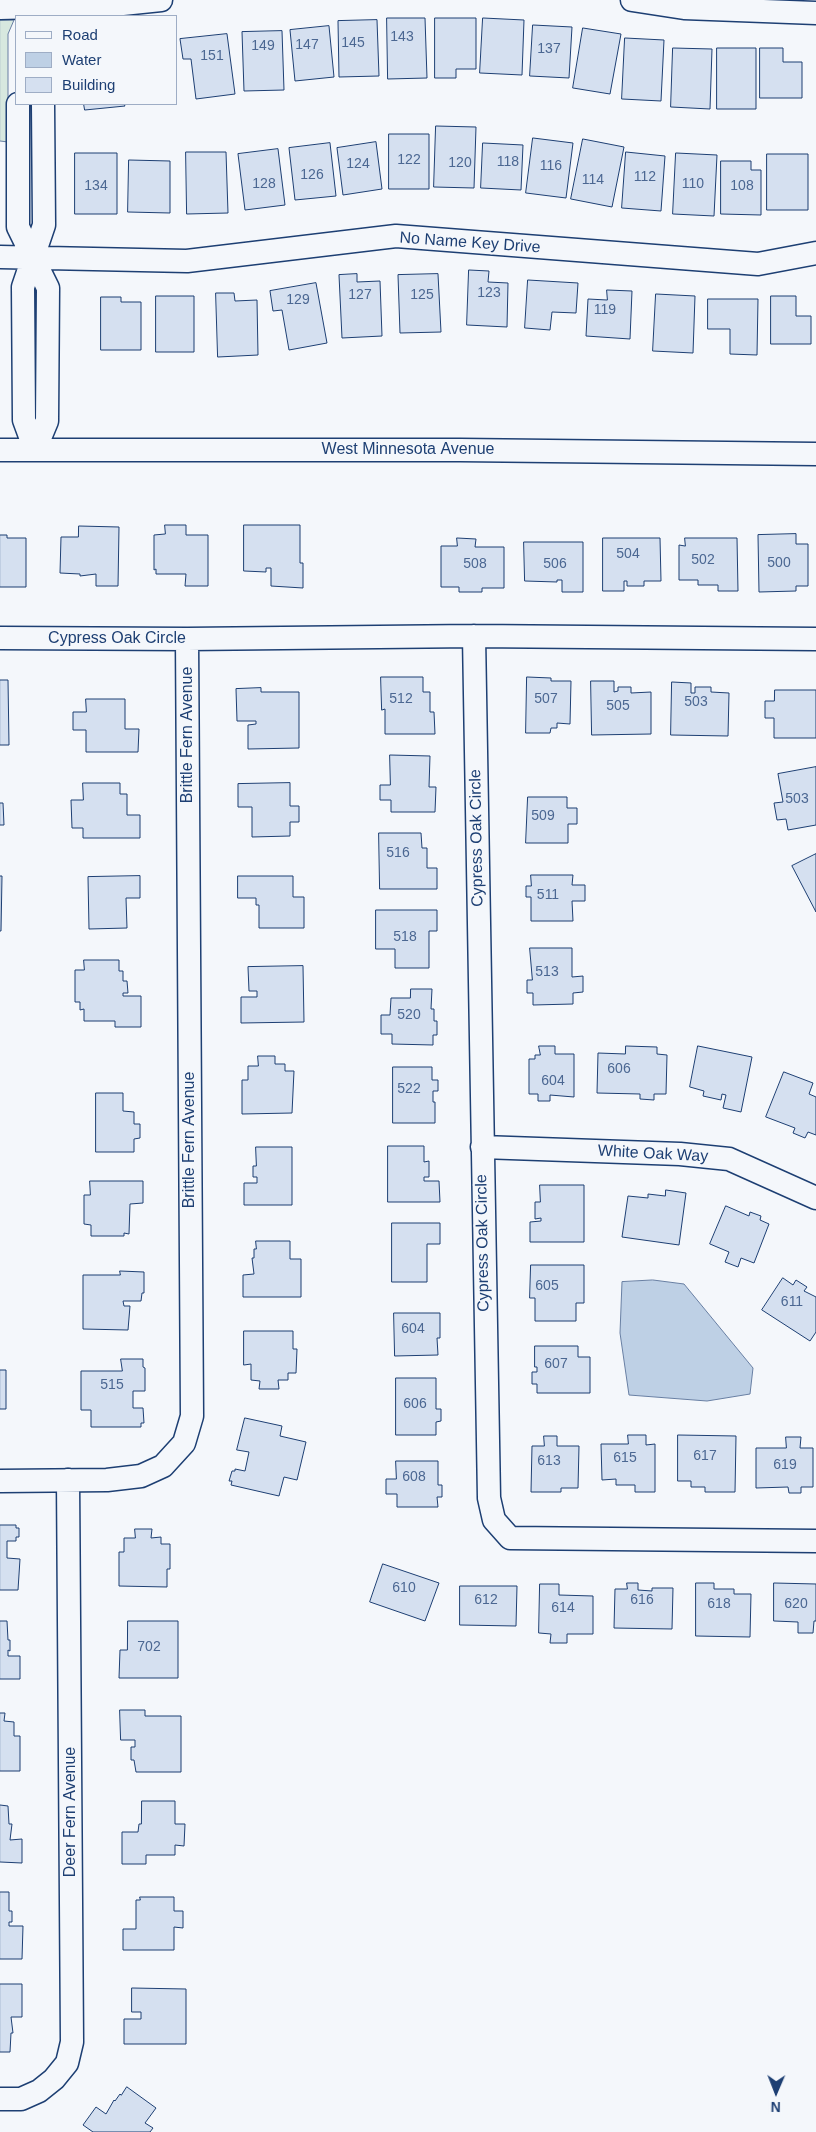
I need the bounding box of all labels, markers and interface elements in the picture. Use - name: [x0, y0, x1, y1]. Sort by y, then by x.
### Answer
- legend: [15, 15, 178, 105]
- text: Road: [62, 26, 98, 43]
- house number: 143: [390, 29, 414, 45]
- house number: 145: [341, 35, 365, 51]
- house number: 147: [295, 37, 319, 53]
- house number: 149: [251, 38, 275, 54]
- house number: 137: [537, 41, 561, 57]
- house number: 151: [200, 48, 224, 64]
- text: Water: [62, 51, 101, 68]
- text: Building: [62, 76, 115, 93]
- house number: 122: [397, 152, 421, 168]
- house number: 118: [497, 154, 519, 170]
- house number: 120: [448, 155, 472, 171]
- house number: 124: [346, 156, 370, 172]
- house number: 116: [540, 158, 562, 174]
- house number: 126: [300, 167, 324, 183]
- house number: 112: [634, 169, 656, 185]
- house number: 114: [582, 172, 604, 188]
- house number: 128: [252, 176, 276, 192]
- house number: 110: [682, 176, 704, 192]
- house number: 134: [84, 178, 108, 194]
- house number: 108: [730, 178, 754, 194]
- street label: No Name Key Drive: [399, 228, 541, 258]
- house number: 123: [477, 285, 501, 301]
- house number: 127: [348, 287, 372, 303]
- house number: 125: [410, 287, 434, 303]
- house number: 129: [286, 292, 310, 308]
- house number: 119: [594, 302, 616, 318]
- street label: West Minnesota Avenue: [322, 440, 494, 460]
- house number: 504: [616, 546, 640, 562]
- house number: 502: [691, 552, 715, 568]
- house number: 500: [767, 555, 791, 571]
- house number: 508: [463, 556, 487, 572]
- house number: 506: [543, 556, 567, 572]
- street label: Cypress Oak Circle: [48, 629, 186, 649]
- street label: Brittle Fern Avenue: [178, 667, 198, 803]
- house number: 512: [389, 691, 413, 707]
- house number: 507: [534, 691, 558, 707]
- house number: 503: [684, 694, 708, 710]
- house number: 505: [606, 698, 630, 714]
- street label: Cypress Oak Circle: [466, 769, 488, 907]
- house number: 503: [785, 791, 809, 807]
- house number: 509: [531, 808, 555, 824]
- house number: 516: [386, 845, 410, 861]
- house number: 511: [537, 887, 559, 903]
- house number: 518: [393, 929, 417, 945]
- house number: 513: [535, 964, 559, 980]
- house number: 520: [397, 1007, 421, 1023]
- house number: 606: [607, 1061, 631, 1077]
- street label: Brittle Fern Avenue: [180, 1072, 200, 1208]
- house number: 604: [541, 1073, 565, 1089]
- house number: 522: [397, 1081, 421, 1097]
- street label: White Oak Way: [597, 1142, 709, 1166]
- street label: Cypress Oak Circle: [472, 1174, 494, 1312]
- house number: 605: [535, 1278, 559, 1294]
- house number: 611: [781, 1294, 803, 1310]
- house number: 604: [401, 1321, 425, 1337]
- house number: 607: [544, 1356, 568, 1372]
- house number: 515: [100, 1377, 124, 1393]
- house number: 606: [403, 1396, 427, 1412]
- house number: 617: [693, 1448, 717, 1464]
- house number: 615: [613, 1450, 637, 1466]
- house number: 613: [537, 1453, 561, 1469]
- house number: 619: [773, 1457, 797, 1473]
- house number: 608: [402, 1469, 426, 1485]
- house number: 610: [392, 1580, 416, 1596]
- house number: 612: [474, 1592, 498, 1608]
- house number: 616: [630, 1592, 654, 1608]
- house number: 618: [707, 1596, 731, 1612]
- house number: 620: [784, 1596, 808, 1612]
- house number: 614: [551, 1600, 575, 1616]
- house number: 702: [137, 1639, 161, 1655]
- street label: Deer Fern Avenue: [61, 1747, 81, 1877]
- north arrow: [751, 2067, 801, 2117]
- text: N: [771, 2099, 781, 2115]

